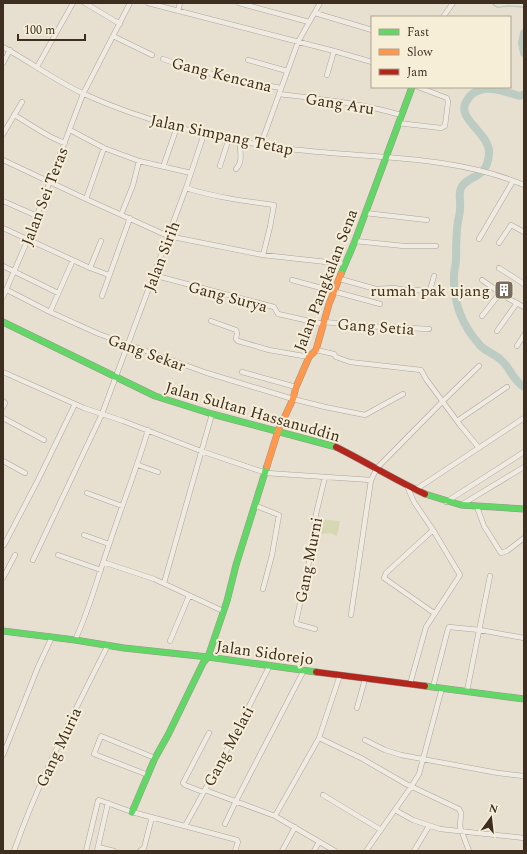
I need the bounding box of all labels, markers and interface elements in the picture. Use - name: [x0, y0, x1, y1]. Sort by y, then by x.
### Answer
- scale bar: [18, 16, 85, 42]
- legend: [371, 16, 511, 88]
- text: 100 m: [24, 21, 55, 40]
- text: Fast: [407, 23, 429, 42]
- text: Slow: [407, 43, 433, 62]
- street label: Gang Kencana: [169, 51, 275, 99]
- text: Jam: [407, 63, 428, 82]
- street label: Gang Aru: [304, 87, 376, 121]
- street label: Jalan Simpang Tetap: [148, 108, 296, 162]
- street label: Jalan Sei Teras: [15, 144, 75, 249]
- street label: Jalan Pangkalan Sena: [288, 206, 364, 355]
- street label: Jalan Sirih: [138, 218, 186, 295]
- street label: Gang Surya: [185, 275, 270, 319]
- place label: rumah pak ujang: [370, 279, 490, 303]
- building icon: rumah pak ujang: [493, 279, 515, 301]
- street label: Gang Setia: [337, 312, 415, 342]
- street label: Gang Sekar: [104, 328, 189, 378]
- street label: Jalan Sultan Hassanuddin: [162, 375, 343, 448]
- street label: Gang Murni: [289, 515, 329, 605]
- street label: Jalan Sidorejo: [215, 634, 315, 672]
- street label: Gang Melati: [198, 702, 260, 791]
- street label: Gang Muria: [30, 703, 88, 791]
- north arrow: [471, 798, 511, 838]
- text: N: [487, 799, 500, 818]

